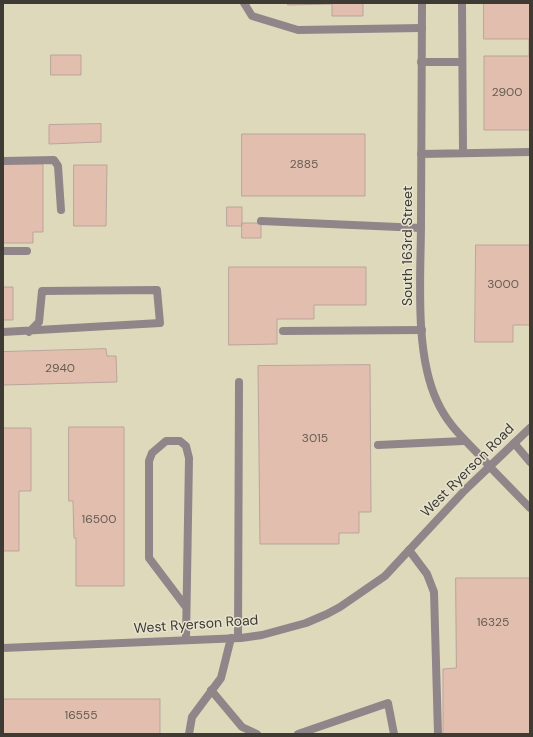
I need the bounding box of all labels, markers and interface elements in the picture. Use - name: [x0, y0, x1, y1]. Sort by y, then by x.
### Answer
- house number: 2900: [492, 86, 522, 100]
- house number: 2885: [290, 158, 318, 172]
- street label: South 163rd Street: [400, 186, 416, 306]
- house number: 3000: [487, 278, 519, 292]
- house number: 2940: [45, 362, 75, 376]
- street label: West Ryerson Road: [418, 421, 518, 521]
- house number: 3015: [302, 432, 328, 446]
- house number: 16500: [82, 513, 116, 527]
- street label: West Ryerson Road: [133, 612, 259, 638]
- house number: 16325: [477, 616, 509, 630]
- house number: 16555: [65, 709, 97, 723]

